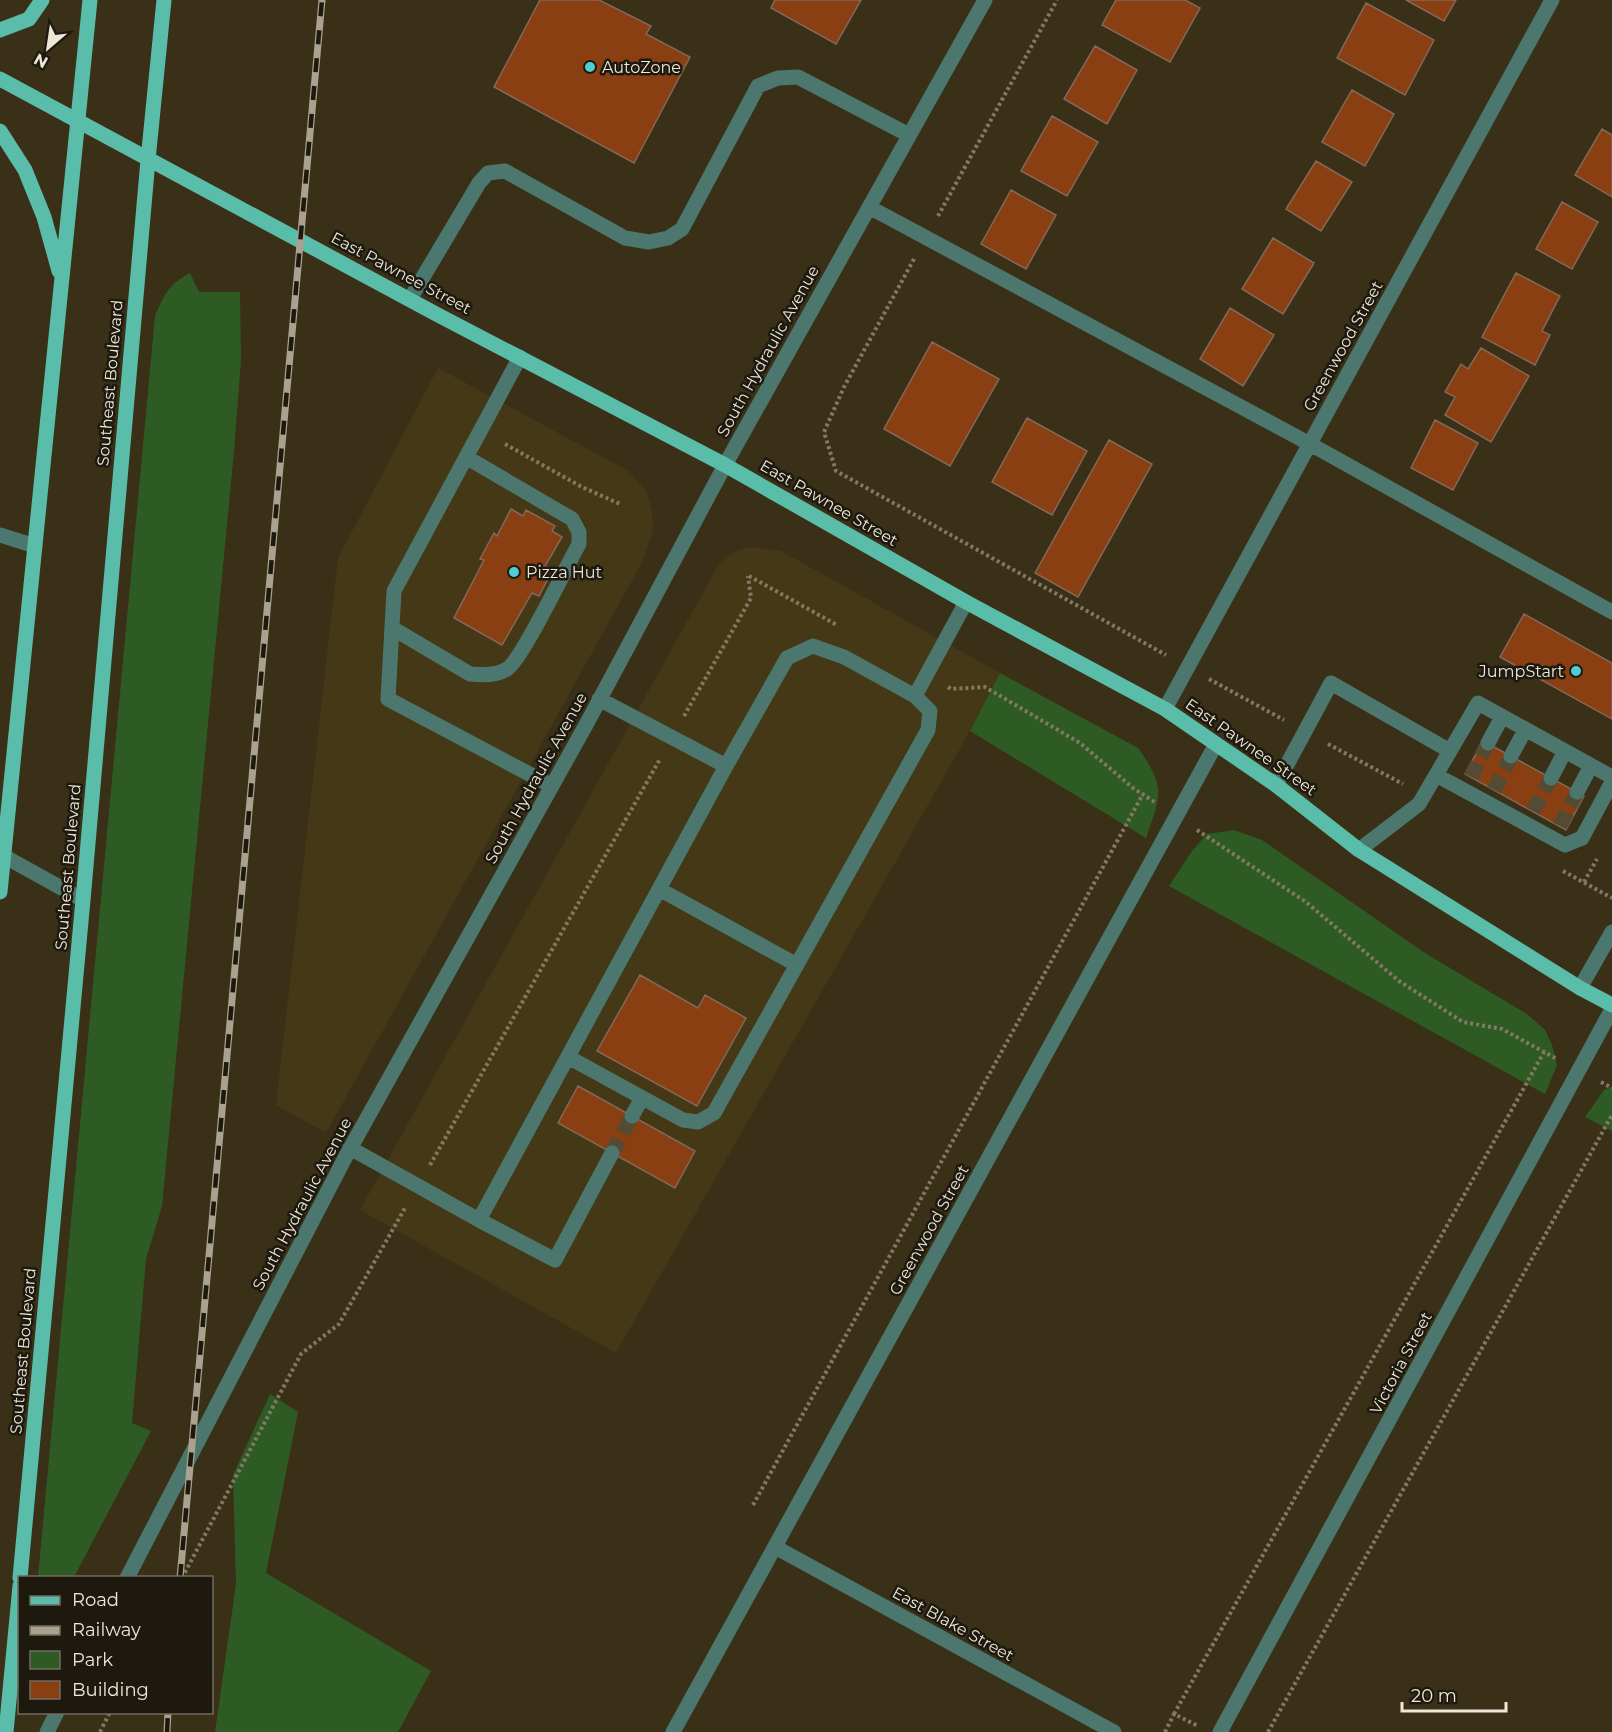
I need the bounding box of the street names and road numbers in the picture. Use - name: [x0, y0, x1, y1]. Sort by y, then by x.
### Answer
- street label: East Pawnee Street: [328, 228, 475, 318]
- street label: South Hydraulic Avenue: [713, 262, 823, 440]
- street label: Greenwood Street: [1299, 277, 1387, 414]
- street label: Southeast Boulevard: [93, 299, 127, 467]
- street label: East Pawnee Street: [757, 456, 902, 550]
- street label: South Hydraulic Avenue: [481, 689, 591, 867]
- street label: East Pawnee Street: [1182, 695, 1321, 800]
- street label: Southeast Boulevard: [51, 783, 85, 951]
- street label: South Hydraulic Avenue: [248, 1115, 356, 1293]
- street label: Greenwood Street: [885, 1161, 973, 1298]
- street label: Southeast Boulevard: [6, 1267, 40, 1435]
- street label: Victoria Street: [1366, 1308, 1436, 1417]
- street label: East Blake Street: [889, 1583, 1017, 1665]

